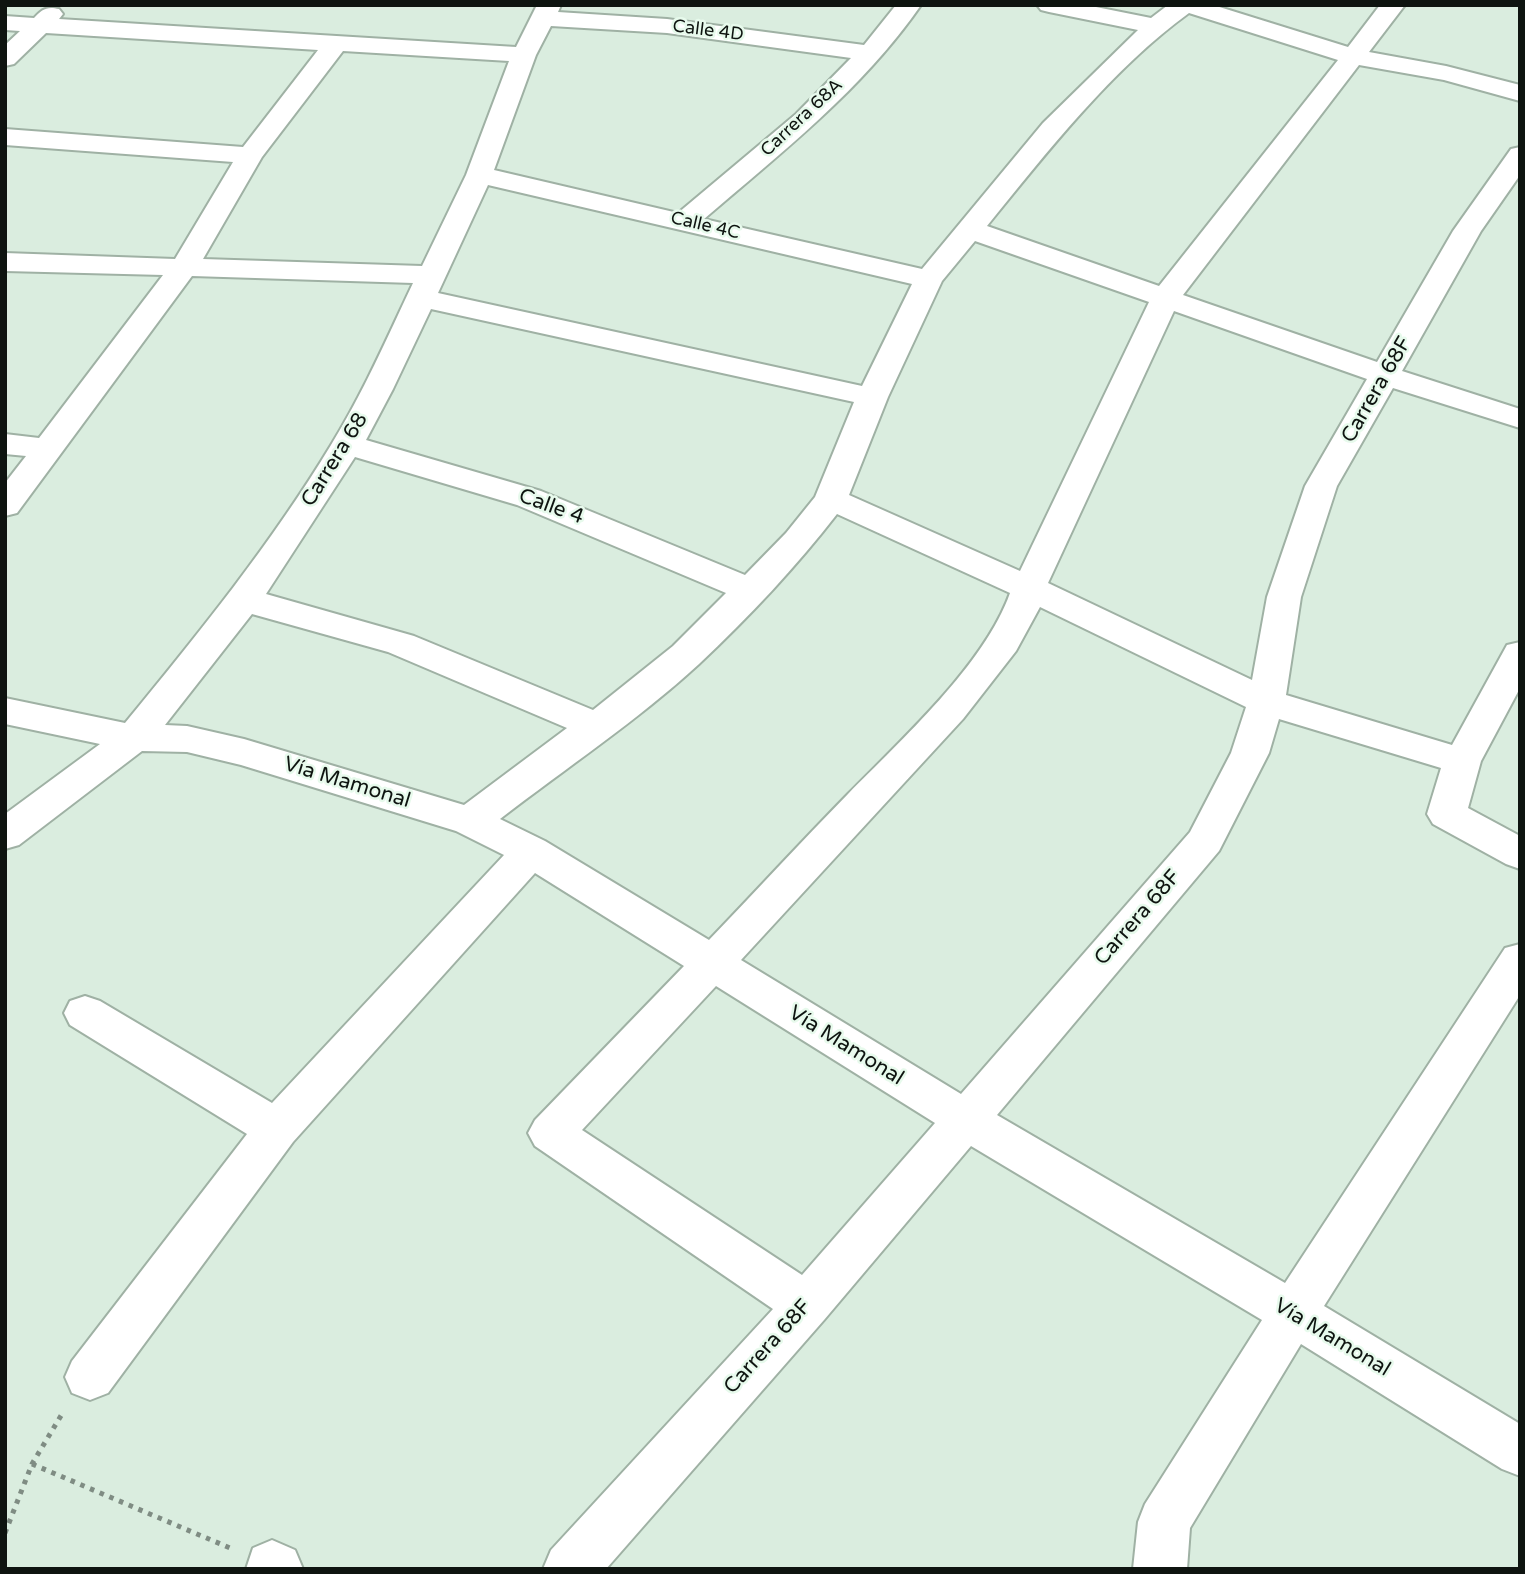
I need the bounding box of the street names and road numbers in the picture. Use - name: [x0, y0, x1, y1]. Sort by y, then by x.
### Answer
- street label: Calle 4D: [671, 16, 745, 46]
- street label: Carrera 68A: [757, 75, 847, 161]
- street label: Calle 4C: [668, 208, 742, 244]
- street label: Carrera 68F: [1336, 332, 1418, 448]
- street label: Carrera 68: [296, 408, 374, 512]
- street label: Calle 4: [515, 484, 587, 530]
- street label: Vía Mamonal: [281, 752, 413, 814]
- street label: Carrera 68F: [1090, 865, 1186, 971]
- street label: Vía Mamonal: [784, 1001, 908, 1091]
- street label: Vía Mamonal: [1269, 1294, 1395, 1382]
- street label: Carrera 68F: [719, 1295, 817, 1399]

